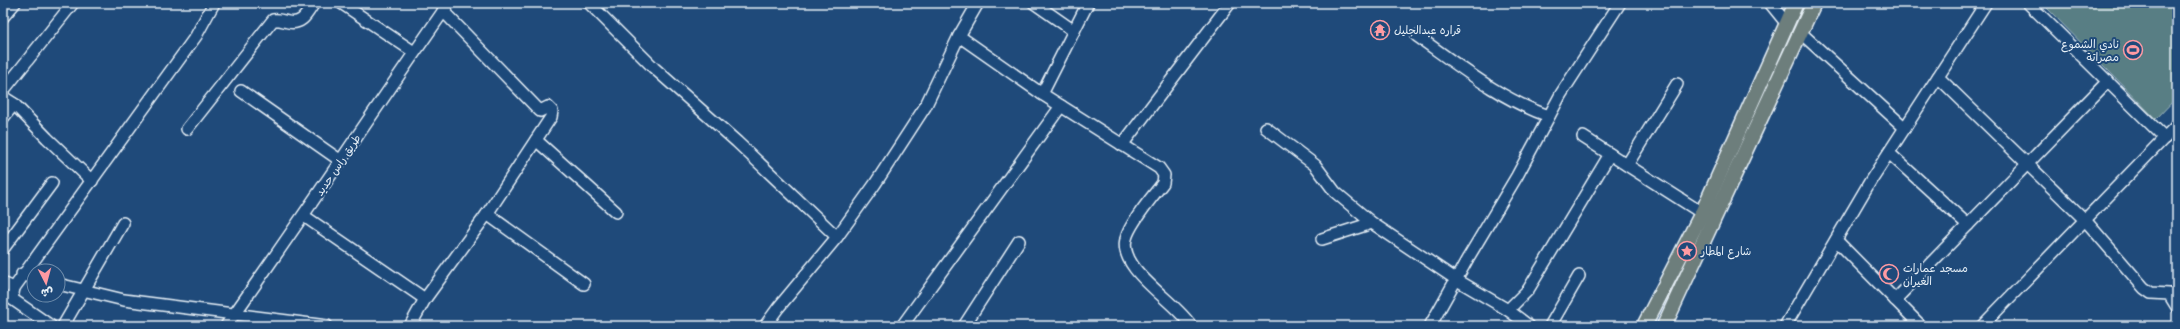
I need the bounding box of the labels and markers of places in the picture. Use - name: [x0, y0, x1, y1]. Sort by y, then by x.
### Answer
- temple icon: قراره عبدالجليل: [1369, 19, 1391, 41]
- place label: قراره عبدالجليل: [1394, 22, 1461, 38]
- place label: نادي الشموع مصراتة: [2061, 36, 2119, 64]
- sports icon: نادي الشموع مصراتة: [2122, 39, 2144, 61]
- place icon: شارع المطار: [1676, 240, 1698, 262]
- place label: شارع المطار: [1700, 243, 1751, 260]
- place label: مسجد عمارات الغيران: [1903, 260, 1968, 288]
- mosque icon: مسجد عمارات الغيران: [1878, 263, 1900, 285]

